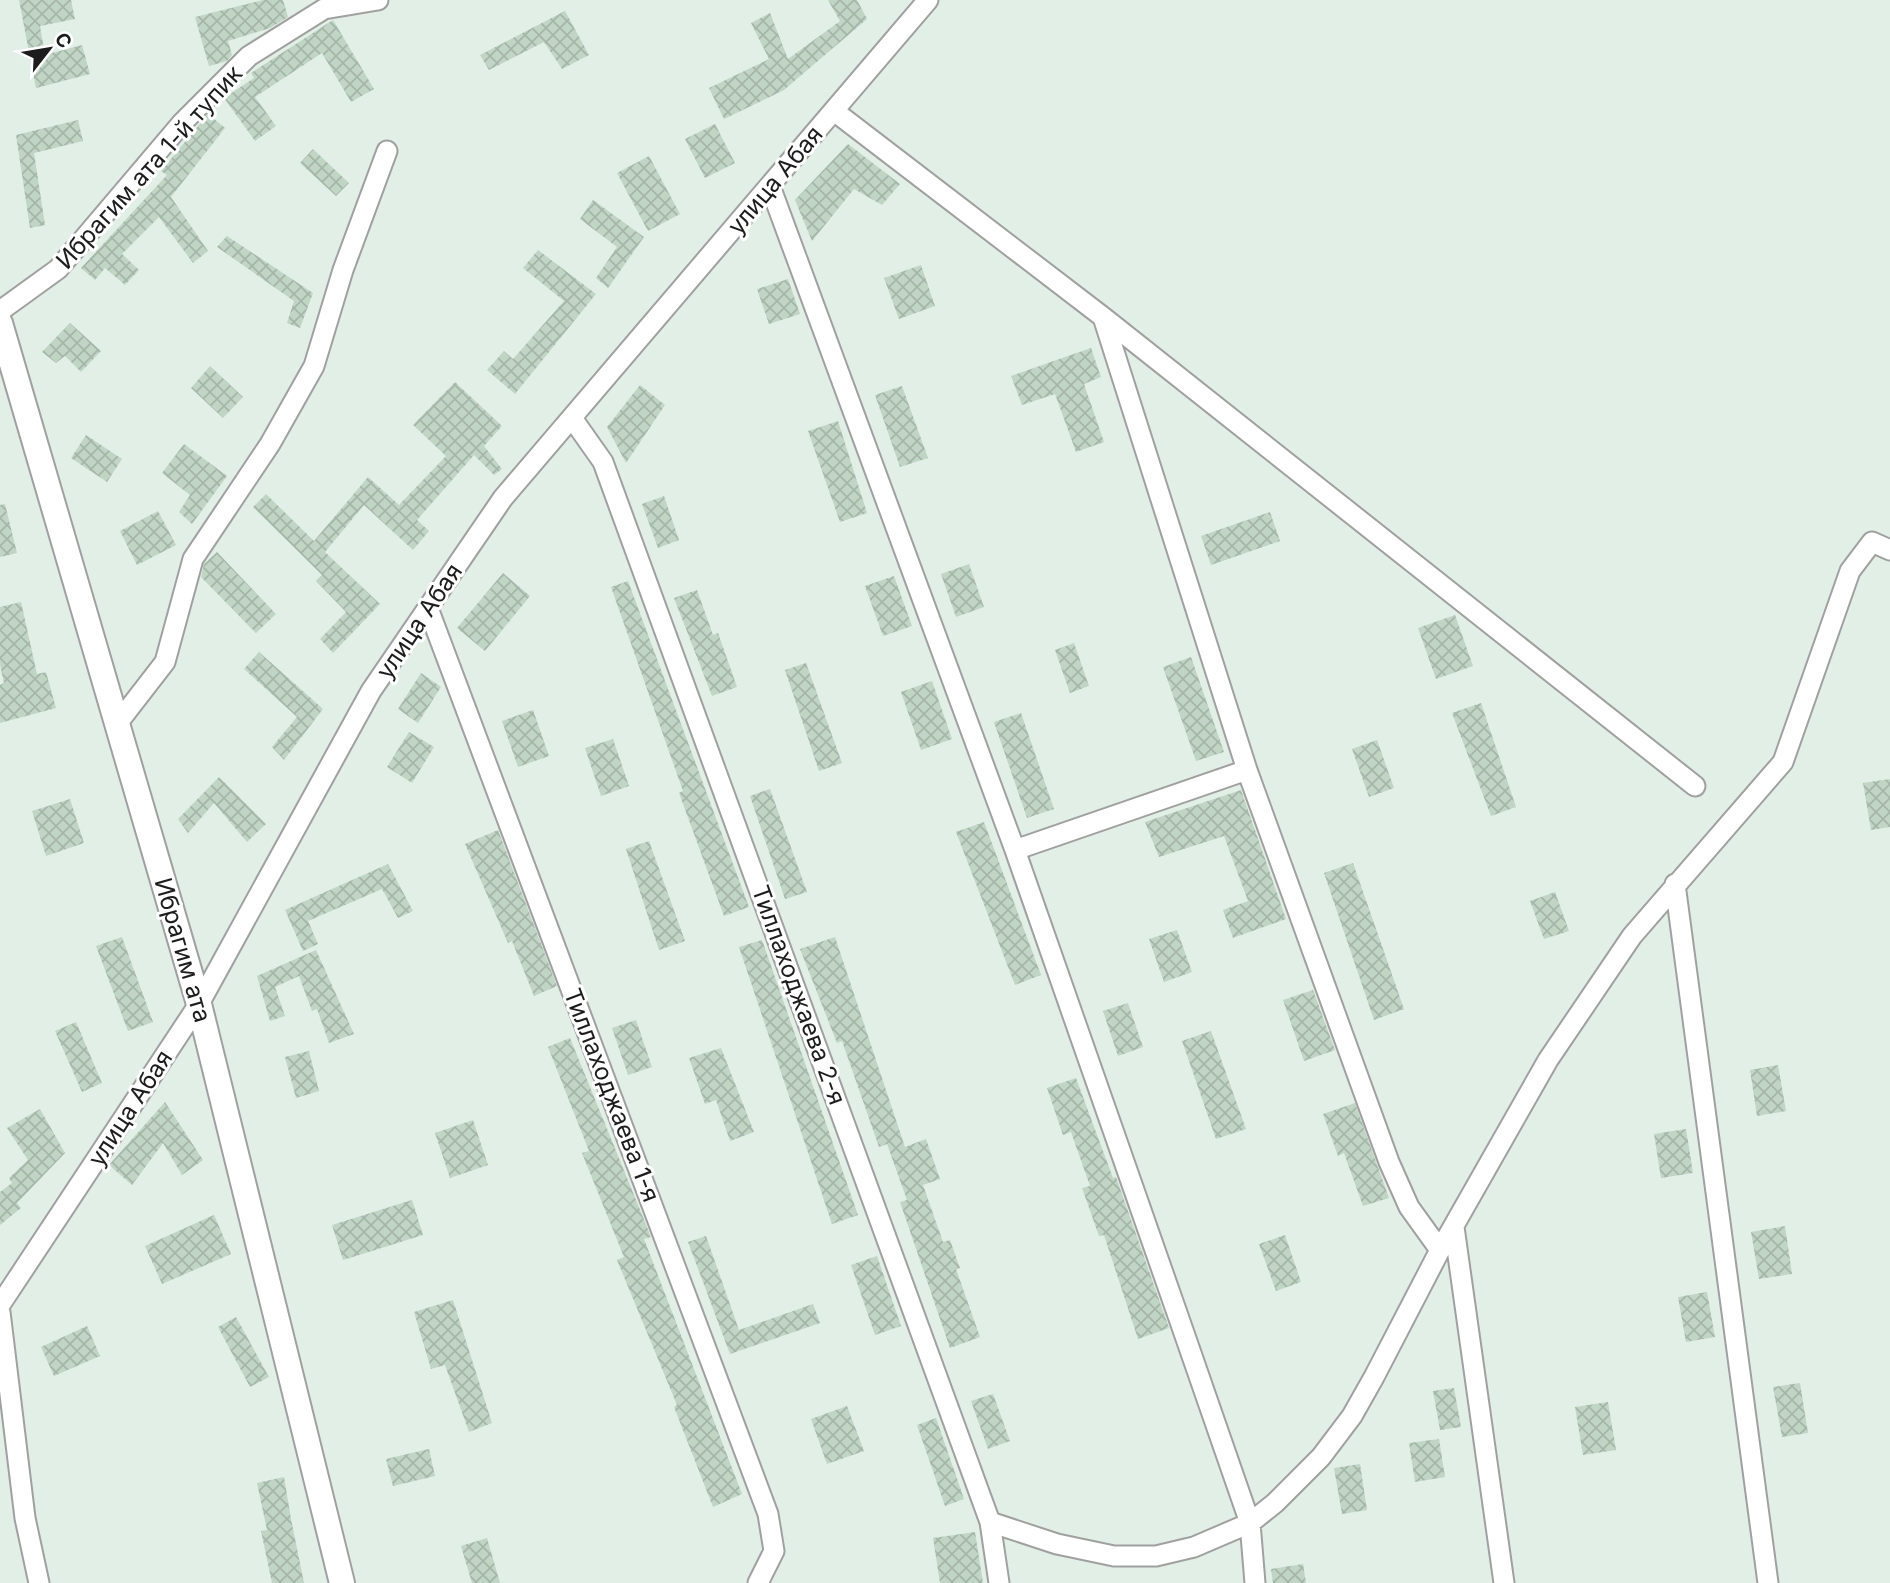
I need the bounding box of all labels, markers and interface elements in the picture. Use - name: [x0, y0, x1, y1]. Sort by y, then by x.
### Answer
- north arrow: [14, 14, 84, 84]
- text: С: [50, 29, 77, 52]
- street label: Ибрагим ата 1-й тупик: [50, 59, 248, 275]
- street label: улица Абая: [721, 120, 829, 240]
- street label: улица Абая: [370, 558, 468, 684]
- street label: Ибрагим ата: [149, 874, 217, 1026]
- street label: Тиллаходжаева 2-я: [746, 881, 852, 1109]
- street label: Тиллаходжаева 1-я: [558, 984, 666, 1206]
- street label: улица Абая: [82, 1045, 178, 1171]

